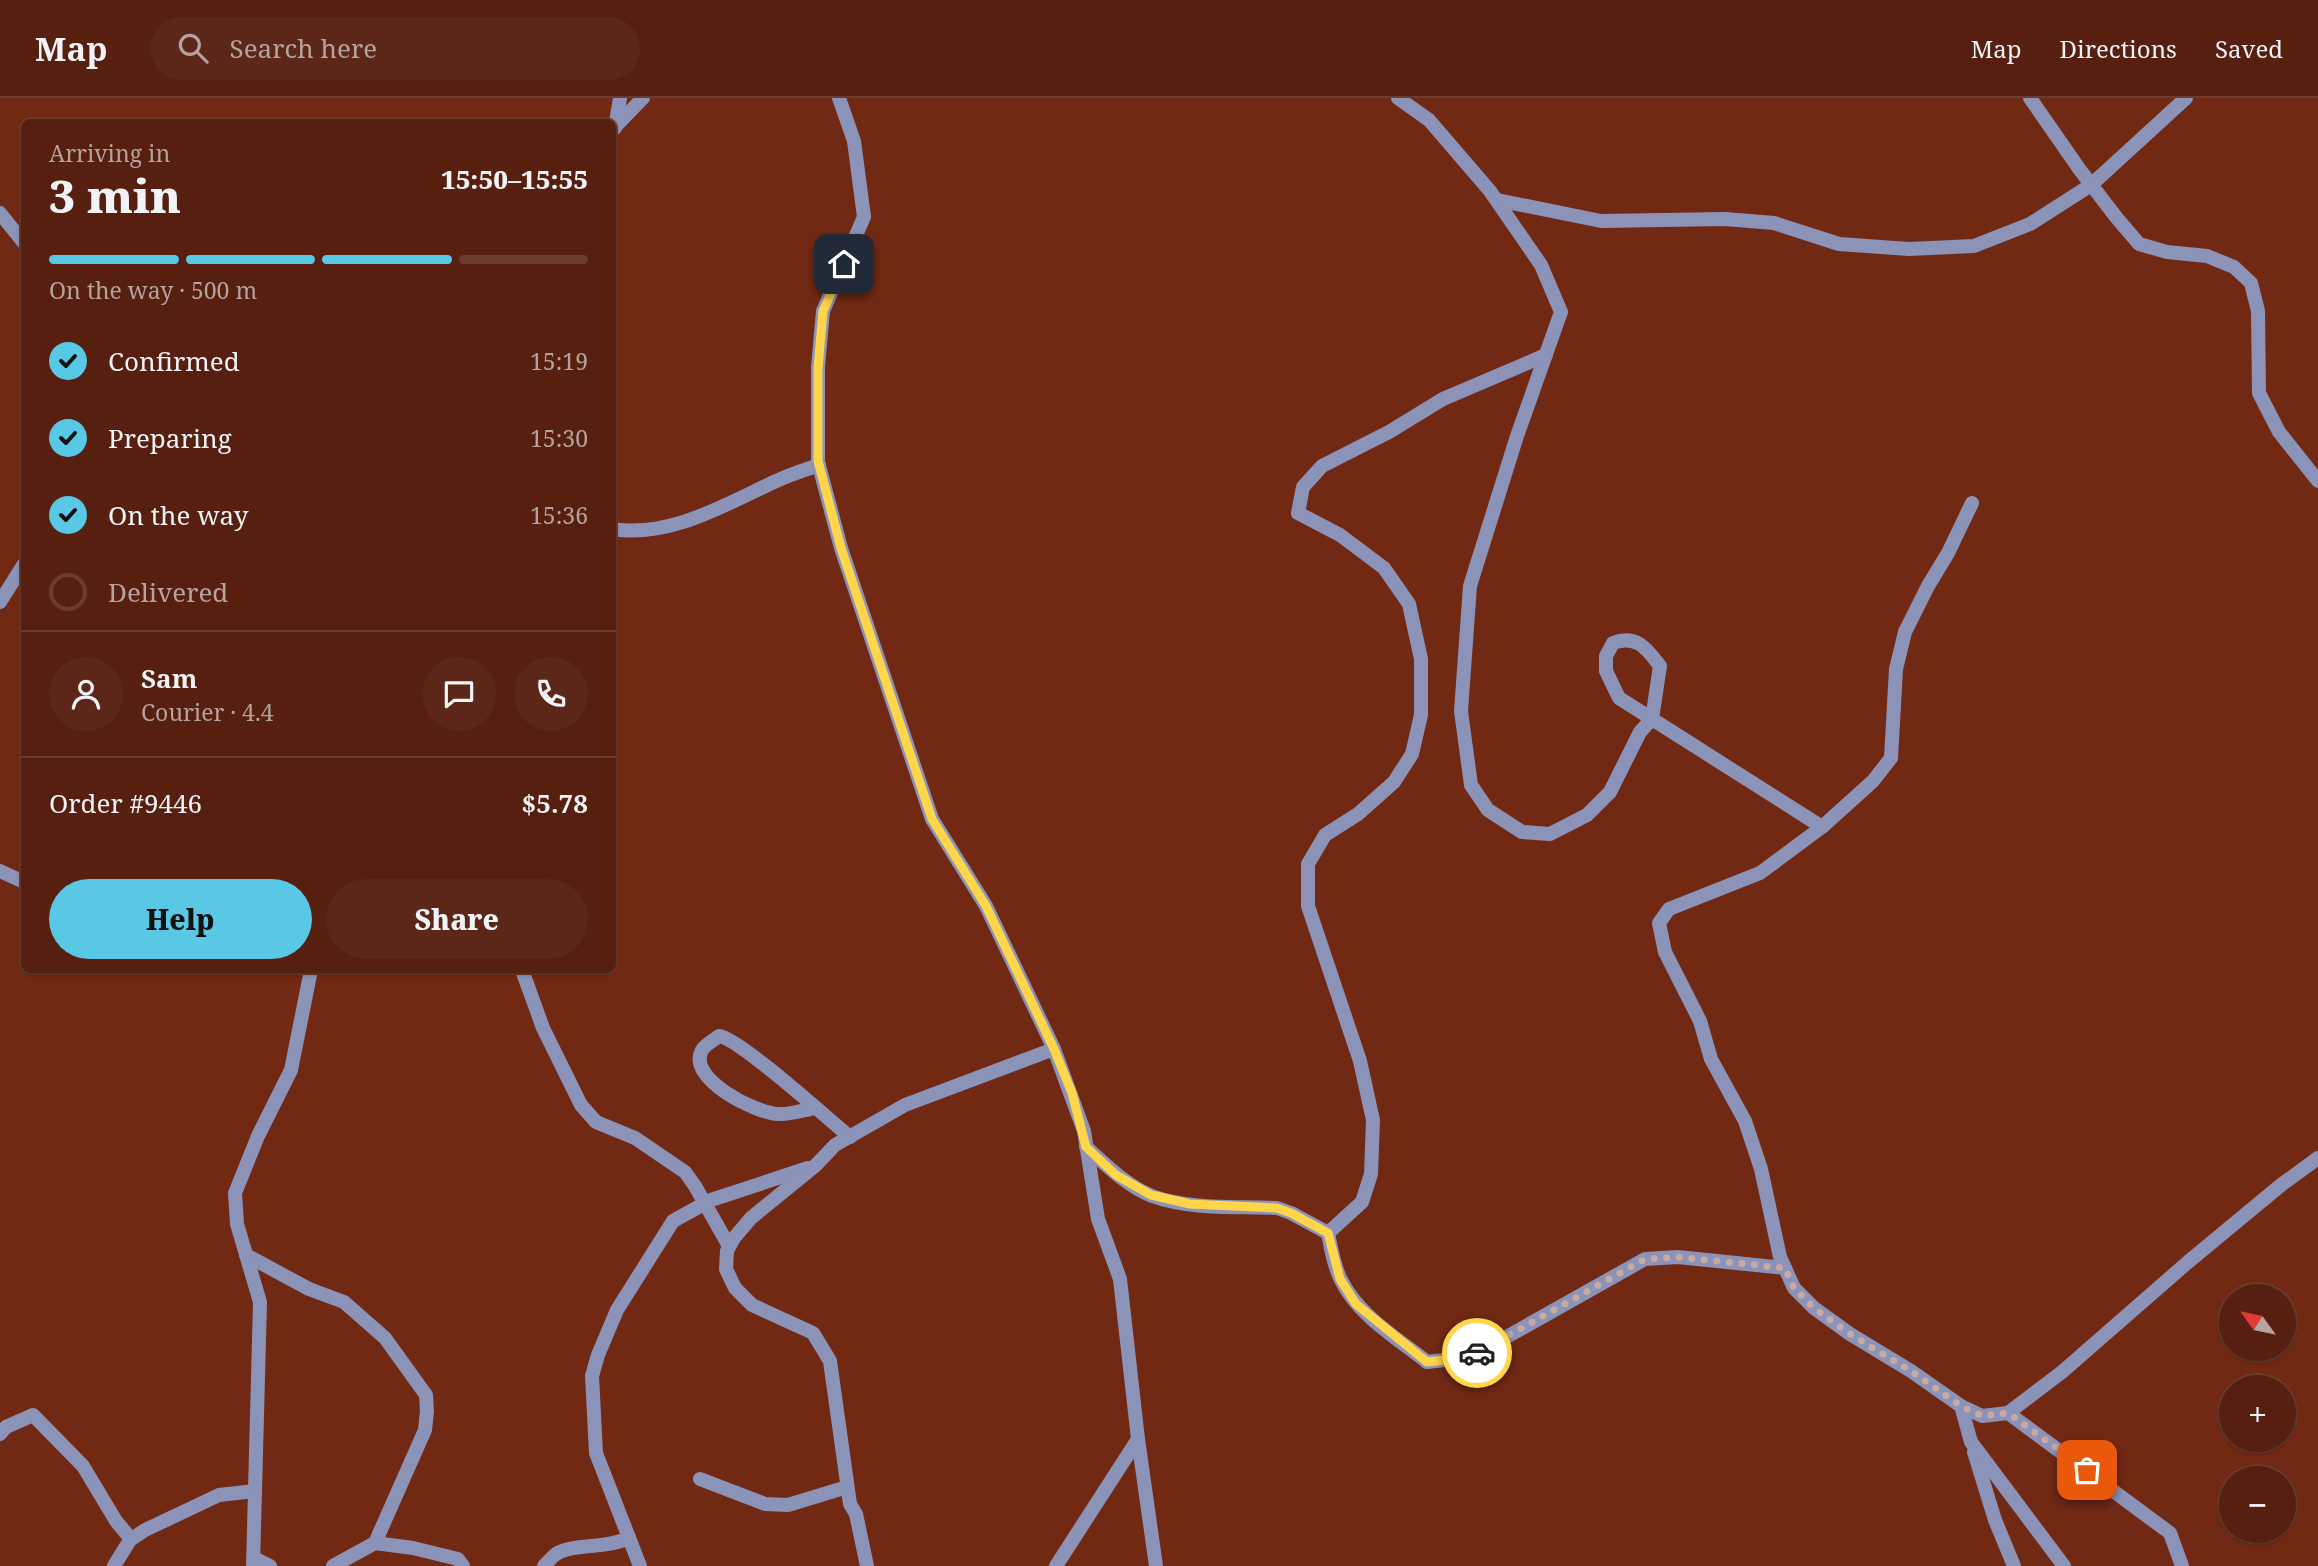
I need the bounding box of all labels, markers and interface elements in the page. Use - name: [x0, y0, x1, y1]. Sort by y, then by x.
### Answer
- search box: [150, 17, 640, 80]
- text: Map: [35, 26, 108, 71]
- icon: search: [174, 29, 212, 67]
- text: Search here: [230, 30, 377, 66]
- text: Map: [1971, 32, 2022, 65]
- text: Directions: [2060, 32, 2177, 65]
- text: Saved: [2215, 32, 2283, 65]
- text: Arriving in: [49, 137, 170, 169]
- text: 15:50–15:55: [441, 161, 588, 197]
- text: 3 min: [49, 164, 181, 226]
- pin: [814, 234, 874, 294]
- icon: home: [825, 245, 863, 283]
- text: On the way · 500 m: [49, 274, 257, 306]
- icon: check: [49, 342, 87, 380]
- text: Confirmed: [108, 343, 240, 379]
- text: 15:19: [530, 345, 588, 377]
- icon: check: [49, 419, 87, 457]
- text: Preparing: [108, 420, 232, 456]
- text: 15:30: [530, 422, 588, 454]
- icon: check: [49, 496, 87, 534]
- text: On the way: [108, 497, 248, 533]
- text: 15:36: [530, 499, 588, 531]
- text: Delivered: [108, 574, 228, 610]
- button: person: [49, 657, 123, 731]
- button: chat: [422, 657, 496, 731]
- button: phone: [514, 657, 588, 731]
- text: Sam: [141, 660, 197, 696]
- text: Courier · 4.4: [141, 696, 274, 728]
- text: Order #9446: [49, 785, 202, 821]
- text: $5.78: [522, 785, 588, 821]
- button: Help: [49, 879, 312, 959]
- button: Share: [326, 879, 588, 959]
- north arrow: [2219, 1284, 2296, 1362]
- map controls: [2219, 1284, 2296, 1543]
- courier: [1442, 1318, 1512, 1388]
- icon: car: [1458, 1334, 1496, 1372]
- button: +: [2219, 1375, 2296, 1452]
- pin: [2057, 1440, 2117, 1500]
- icon: bag: [2068, 1451, 2106, 1489]
- button: −: [2219, 1466, 2296, 1543]

